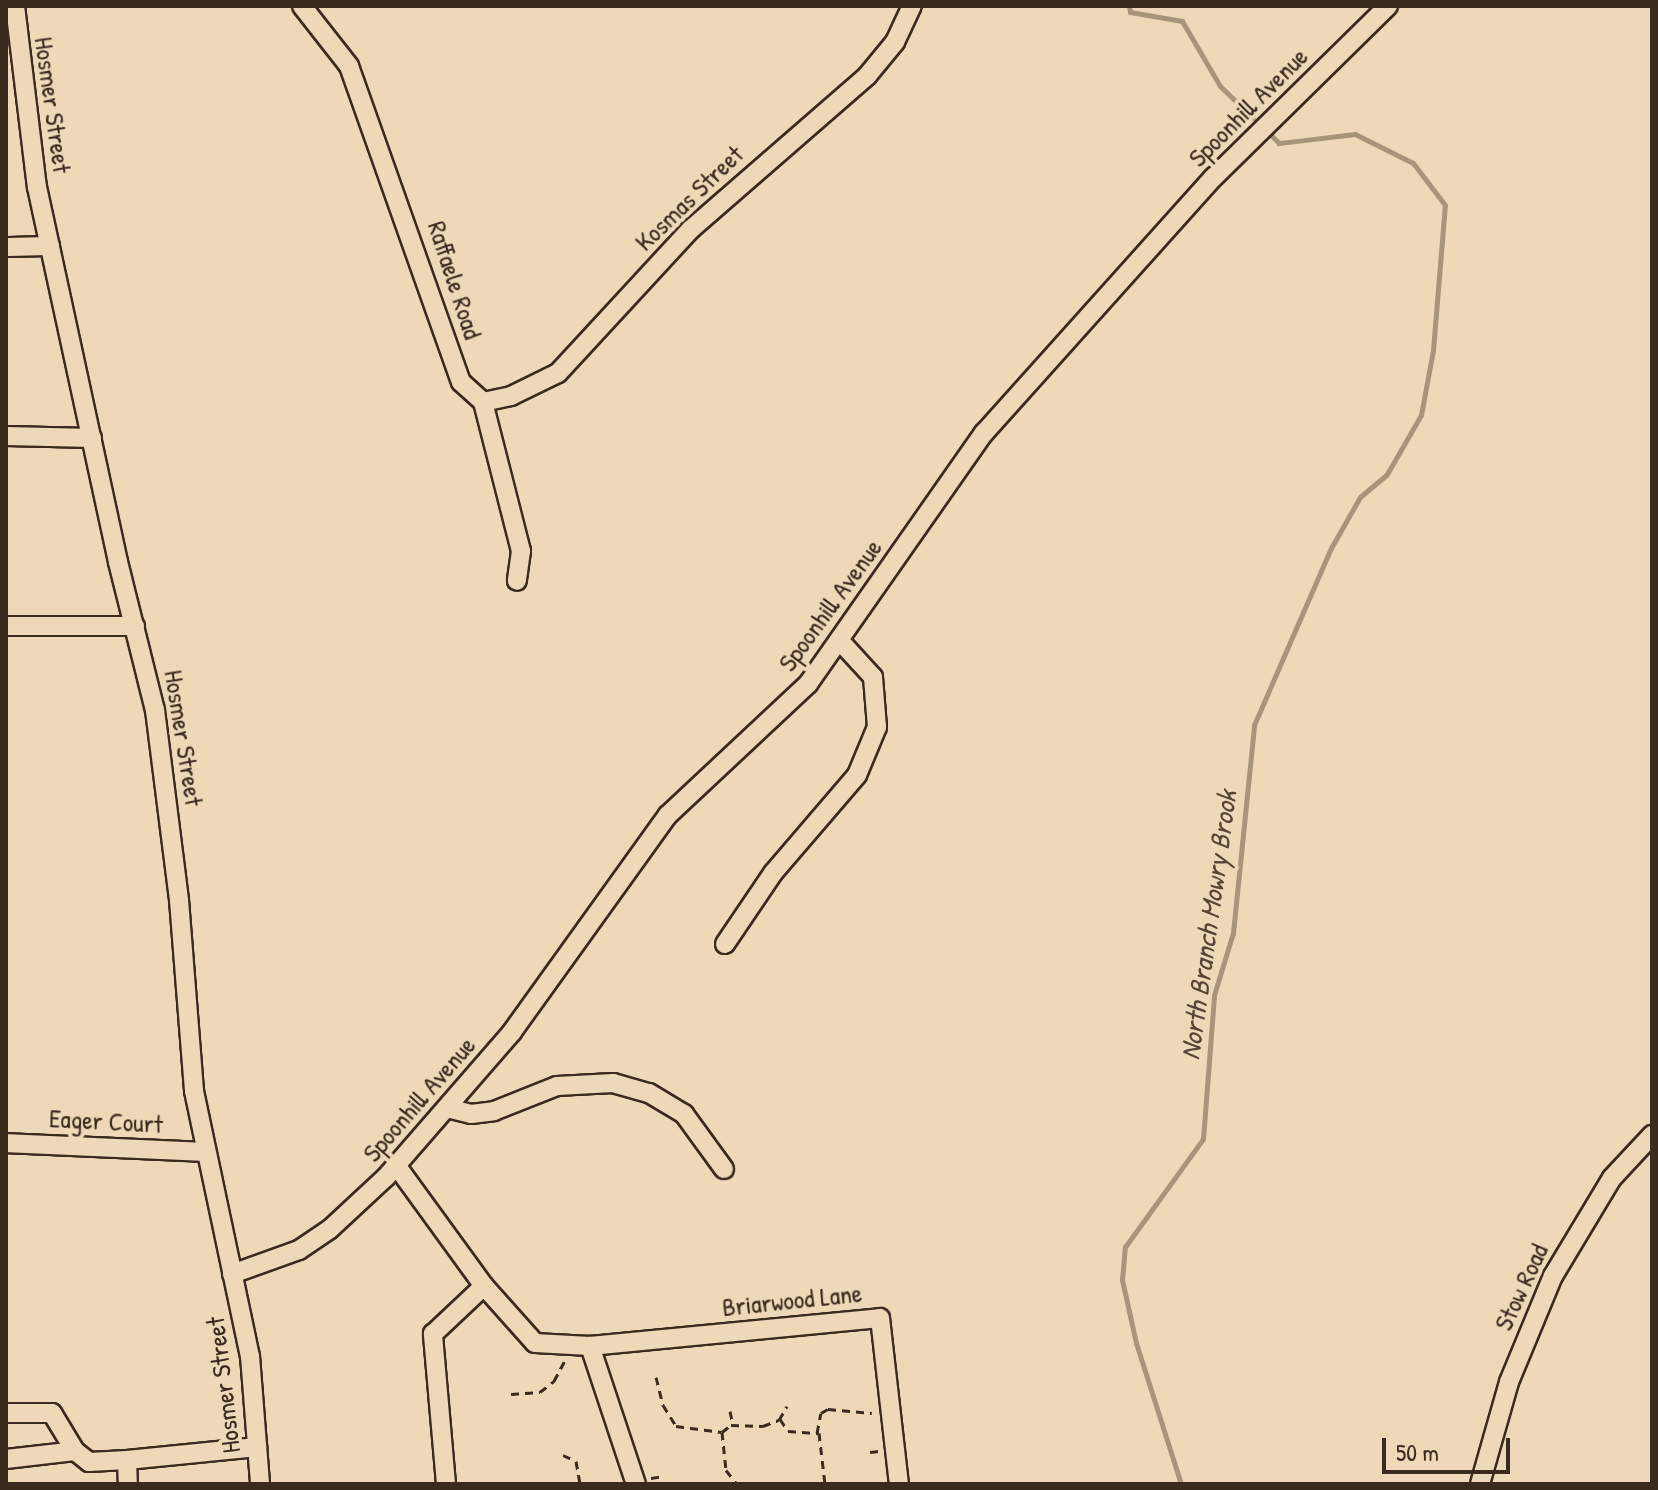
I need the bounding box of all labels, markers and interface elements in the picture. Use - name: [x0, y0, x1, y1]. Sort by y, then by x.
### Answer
- street label: Hosmer Street: [28, 35, 78, 175]
- street label: Spoonhill Avenue: [1182, 41, 1314, 173]
- street label: Kosmas Street: [628, 139, 750, 257]
- street label: Raffaele Road: [421, 217, 489, 343]
- street label: Spoonhill Avenue: [772, 533, 888, 677]
- street label: Hosmer Street: [158, 668, 210, 808]
- water label: North Branch Mowry Brook: [1172, 788, 1244, 1062]
- street label: Spoonhill Avenue: [356, 1030, 482, 1168]
- street label: Eager Court: [48, 1102, 164, 1140]
- street label: Stow Road: [1487, 1239, 1555, 1335]
- street label: Briarwood Lane: [721, 1277, 863, 1323]
- street label: Hosmer Street: [199, 1315, 247, 1455]
- scale bar: [1386, 1422, 1514, 1472]
- text: 50 m: [1396, 1436, 1439, 1468]

